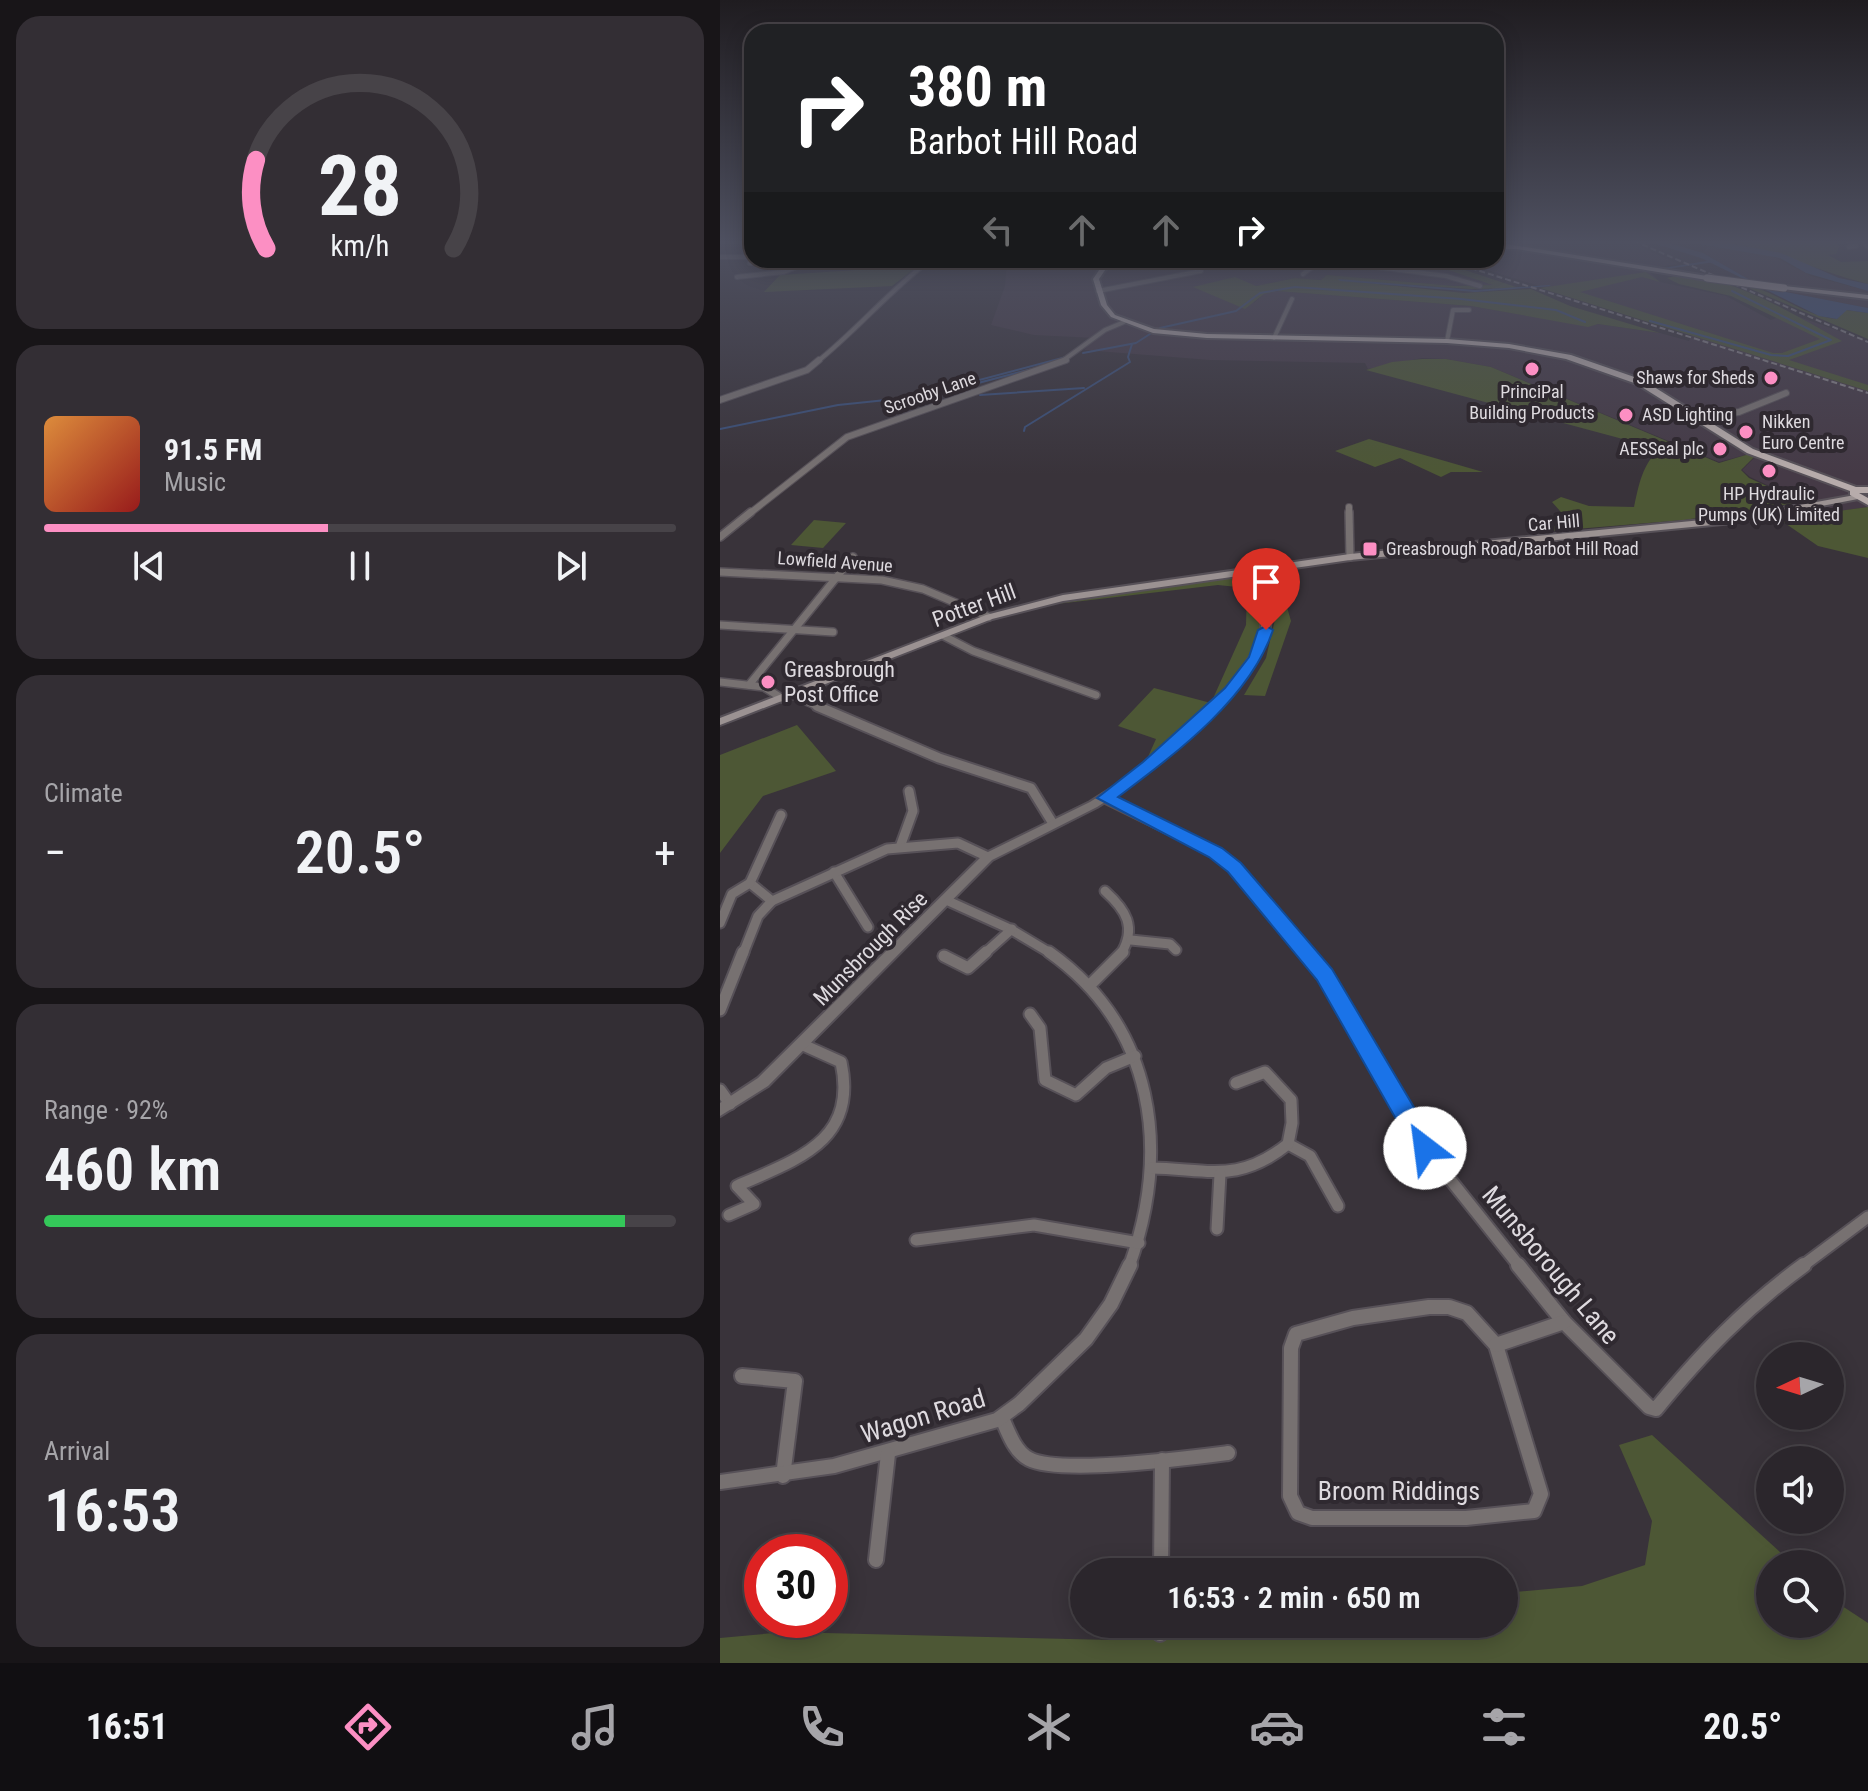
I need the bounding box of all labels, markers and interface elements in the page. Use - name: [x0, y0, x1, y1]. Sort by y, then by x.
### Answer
- text: 380 m: [908, 54, 1047, 120]
- icon: right: [776, 56, 880, 160]
- text: Barbot Hill Road: [908, 121, 1138, 163]
- text: 28: [318, 137, 402, 234]
- icon: left: [976, 208, 1020, 252]
- icon: ahead: [1060, 208, 1104, 252]
- icon: ahead: [1144, 208, 1188, 252]
- icon: right: [1228, 208, 1272, 252]
- text: km/h: [331, 229, 389, 263]
- marker: PrinciPal Building Products: [1523, 360, 1541, 378]
- street label: Scrooby Lane: [881, 367, 979, 418]
- place label: Shaws for Sheds: [1636, 367, 1755, 388]
- marker: Shaws for Sheds: [1762, 369, 1780, 387]
- place label: PrinciPal Building Products: [1469, 381, 1595, 423]
- place label: ASD Lighting: [1642, 404, 1733, 425]
- marker: ASD Lighting: [1617, 406, 1635, 424]
- place label: Nikken Euro Centre: [1762, 411, 1844, 453]
- marker: Nikken Euro Centre: [1737, 423, 1755, 441]
- text: 91.5 FM: [164, 432, 262, 467]
- place label: AESSeal plc: [1619, 438, 1704, 459]
- marker: AESSeal plc: [1711, 440, 1729, 458]
- marker: HP Hydraulic Pumps (UK) Limited: [1760, 462, 1778, 480]
- text: Music: [164, 467, 226, 497]
- place label: HP Hydraulic Pumps (UK) Limited: [1698, 483, 1840, 526]
- street label: Car Hill: [1527, 510, 1581, 535]
- place label: Greasbrough Road/Barbot Hill Road: [1386, 538, 1639, 559]
- marker: Greasbrough Road/Barbot Hill Road: [1361, 540, 1379, 558]
- icon: previous: [127, 544, 171, 588]
- icon: pause: [338, 544, 382, 588]
- icon: next: [549, 544, 593, 588]
- street label: Lowfield Avenue: [777, 547, 893, 576]
- pin: [1232, 548, 1300, 630]
- icon: arrive: [1244, 560, 1288, 604]
- street label: Potter Hill: [929, 579, 1019, 632]
- place label: Greasbrough Post Office: [784, 657, 895, 707]
- marker: Greasbrough Post Office: [759, 673, 777, 691]
- text: Climate: [44, 778, 123, 808]
- text: 20.5°: [295, 817, 425, 888]
- text: −: [44, 827, 66, 879]
- text: +: [654, 827, 676, 879]
- street label: Munsbrough Rise: [808, 886, 932, 1010]
- text: Range · 92%: [44, 1095, 168, 1125]
- position arrow: [1383, 1106, 1467, 1190]
- text: 460 km: [44, 1134, 221, 1205]
- street label: Munsborough Lane: [1476, 1180, 1626, 1350]
- north arrow: [1756, 1342, 1844, 1430]
- map controls: [1756, 1342, 1844, 1638]
- street label: Wagon Road: [857, 1383, 989, 1449]
- text: Arrival: [44, 1436, 110, 1466]
- button: sound: [1756, 1446, 1844, 1534]
- text: 16:53: [44, 1475, 181, 1546]
- street label: Broom Riddings: [1318, 1476, 1480, 1506]
- speed limit sign: 30: [744, 1534, 848, 1638]
- button: search: [1756, 1550, 1844, 1638]
- text: 16:53 · 2 min · 650 m: [1167, 1580, 1421, 1615]
- icon: directions: [340, 1699, 396, 1755]
- icon: music: [567, 1699, 623, 1755]
- icon: phone: [794, 1699, 850, 1755]
- icon: climate: [1021, 1699, 1077, 1755]
- icon: car: [1249, 1699, 1305, 1755]
- icon: filters: [1476, 1699, 1532, 1755]
- text: 16:51: [86, 1706, 168, 1748]
- text: 20.5°: [1703, 1706, 1782, 1748]

